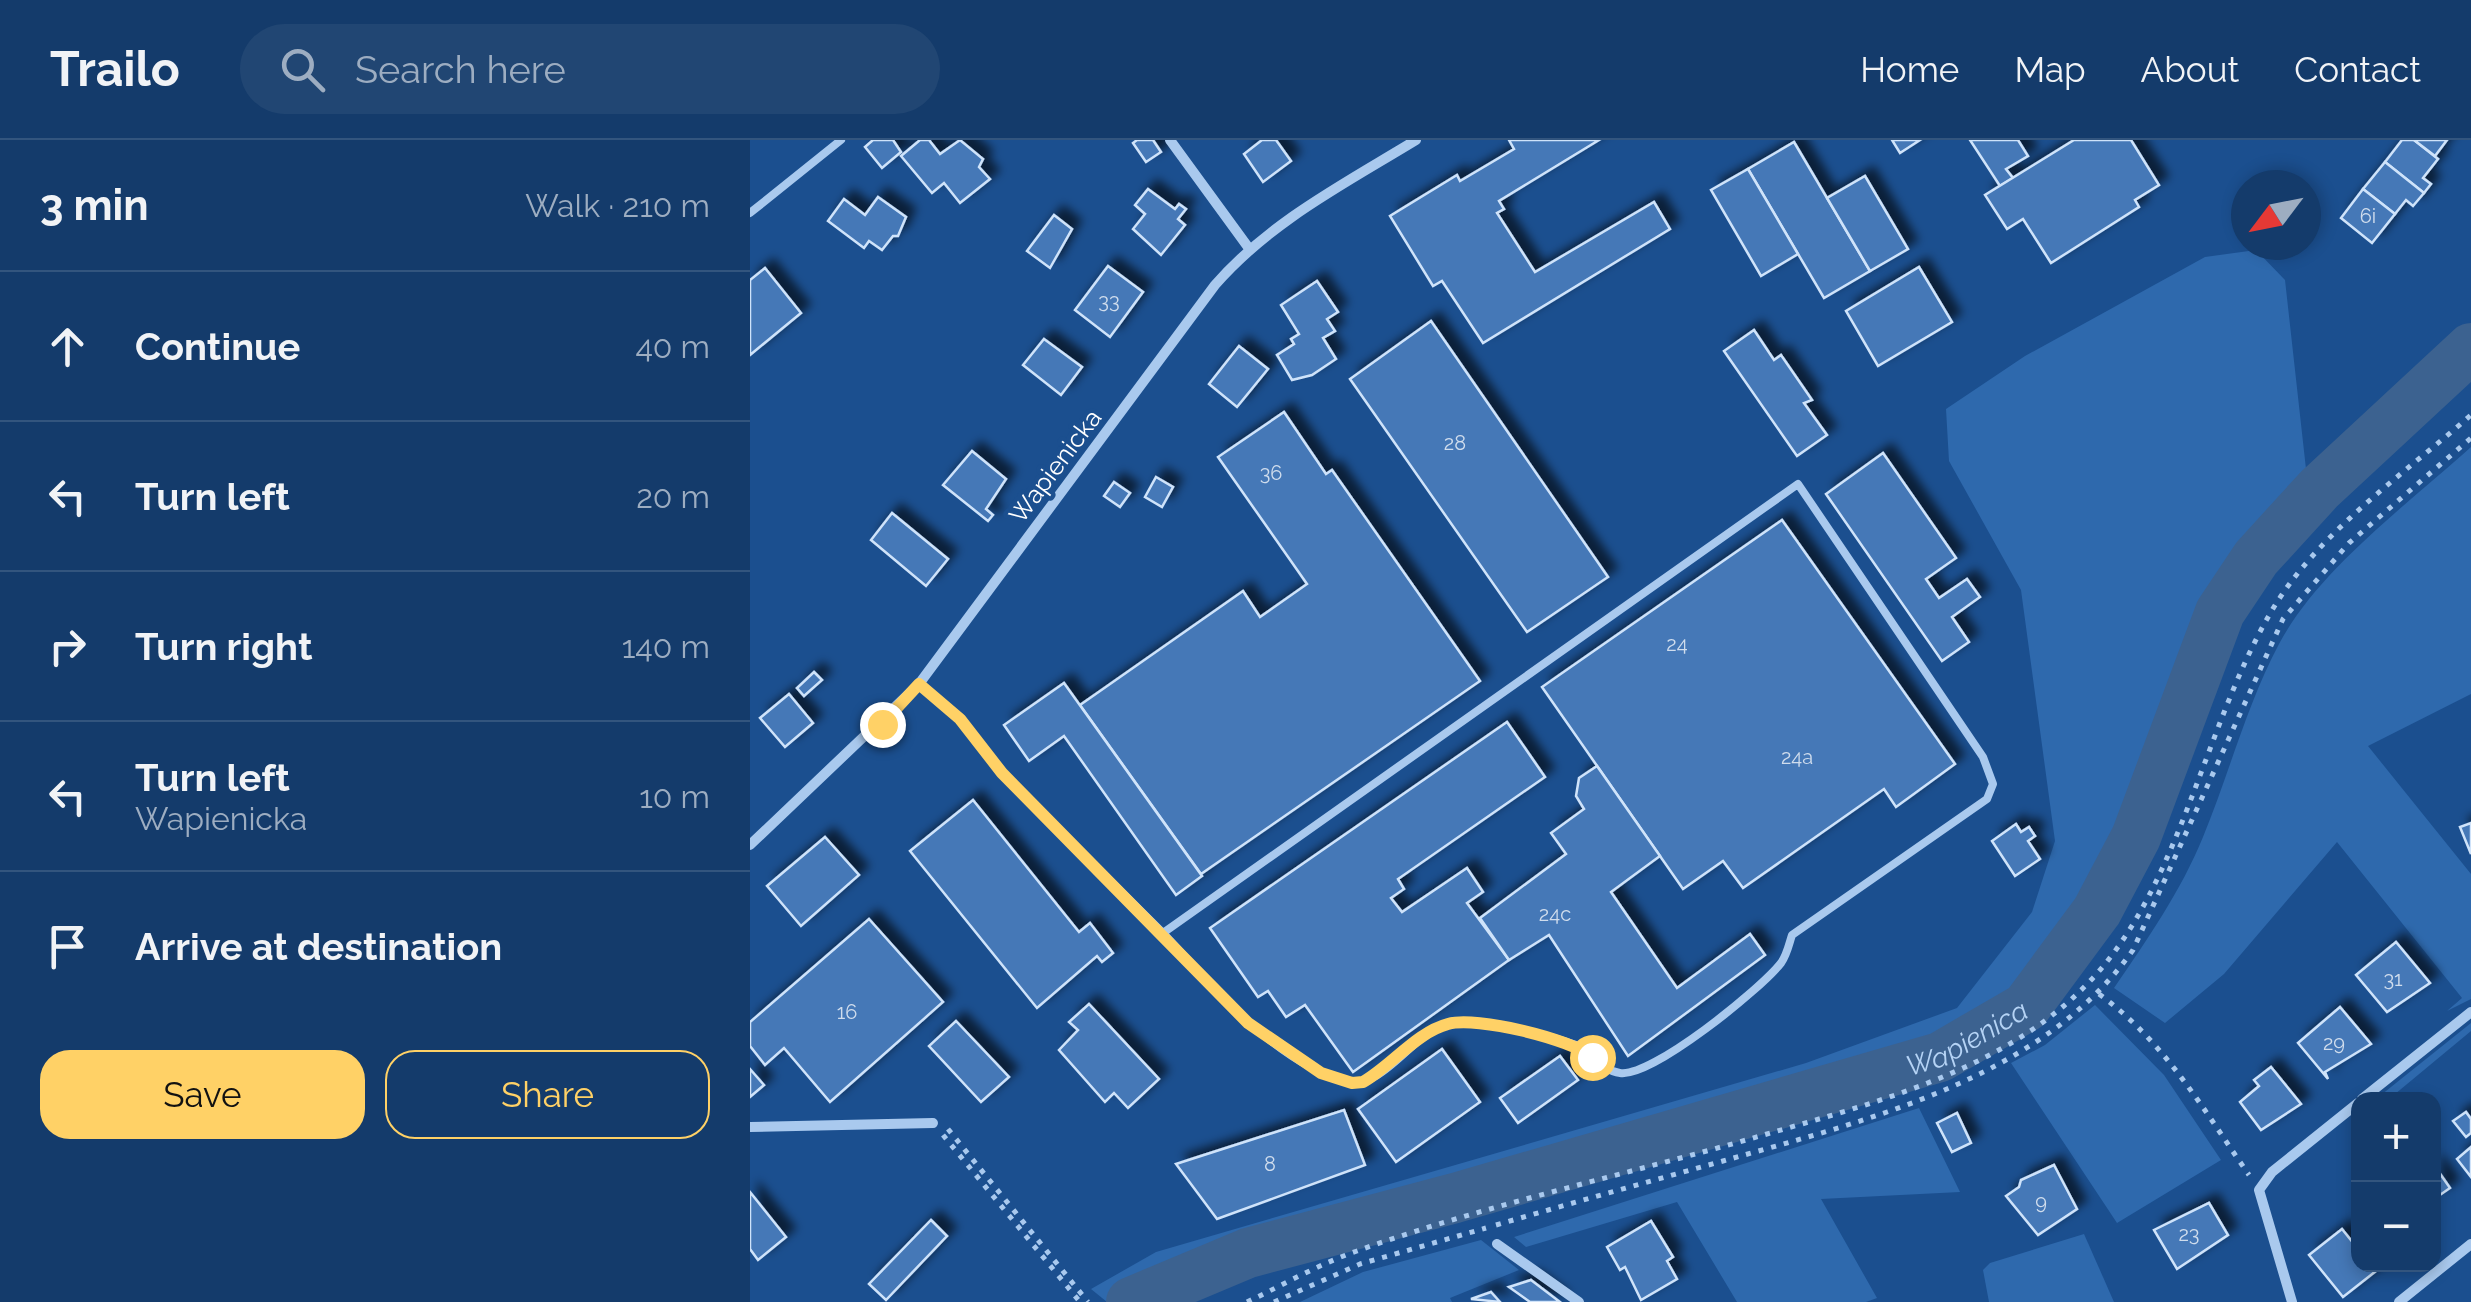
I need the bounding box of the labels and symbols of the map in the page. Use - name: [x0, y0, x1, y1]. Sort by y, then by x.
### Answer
- north arrow: [2231, 170, 2321, 260]
- house number: 6i: [2360, 204, 2376, 228]
- house number: 33: [1098, 289, 1120, 313]
- street label: Wapienicka: [1003, 403, 1107, 529]
- house number: 28: [1444, 431, 1466, 455]
- house number: 36: [1260, 461, 1282, 485]
- house number: 24: [1666, 632, 1688, 656]
- route end: [860, 702, 906, 748]
- house number: 24a: [1781, 745, 1813, 769]
- house number: 24c: [1539, 902, 1571, 926]
- house number: 31: [2383, 967, 2403, 991]
- water label: Wapienica: [1902, 993, 2034, 1083]
- house number: 16: [837, 1000, 857, 1024]
- house number: 29: [2323, 1031, 2345, 1055]
- route start: [1570, 1035, 1616, 1081]
- house number: 8: [1264, 1152, 1276, 1176]
- house number: 9: [2035, 1190, 2047, 1214]
- house number: 23: [2178, 1222, 2200, 1246]

